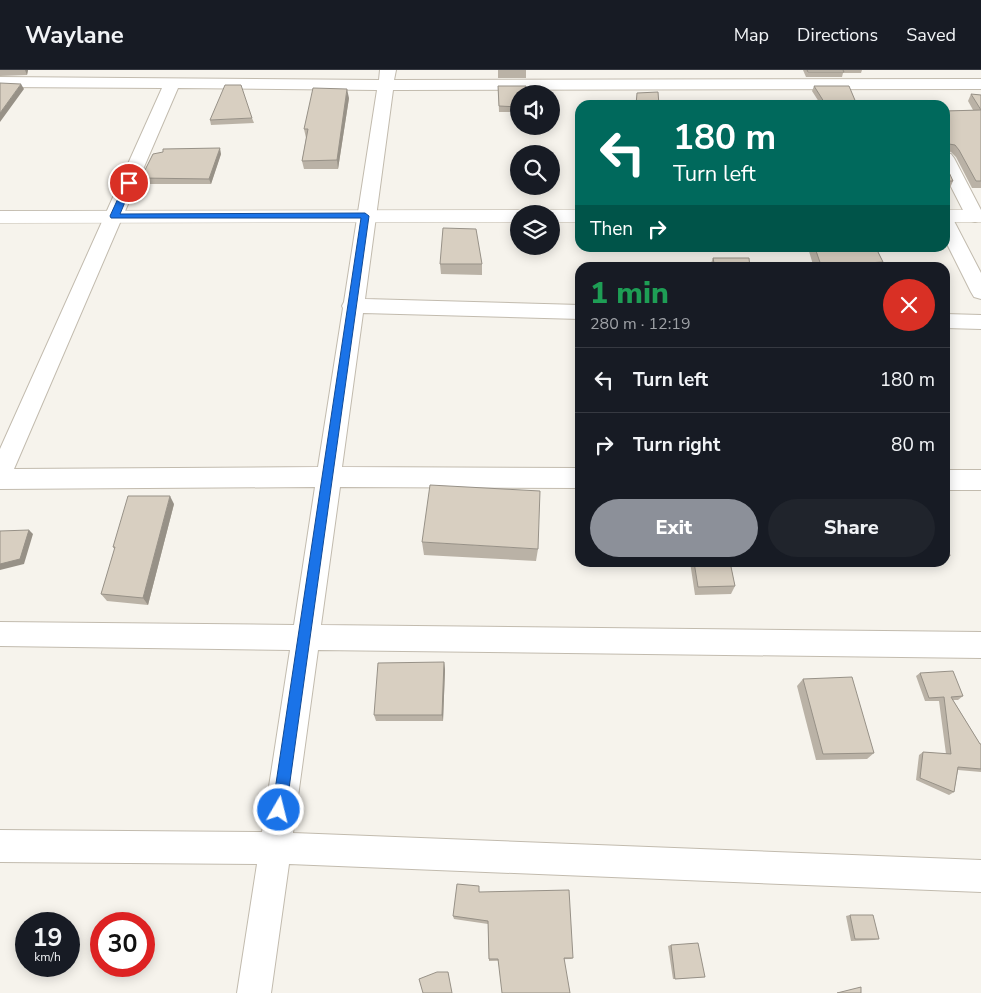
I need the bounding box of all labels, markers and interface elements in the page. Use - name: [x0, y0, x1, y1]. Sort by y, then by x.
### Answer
- text: Waylane: [25, 19, 124, 51]
- text: Map: [734, 23, 769, 47]
- text: Directions: [797, 23, 878, 47]
- text: Saved: [906, 23, 956, 47]
- map controls: [510, 85, 560, 255]
- button: sound: [510, 85, 560, 135]
- text: 180 m: [673, 114, 776, 161]
- icon: left: [590, 120, 655, 185]
- button: search: [510, 145, 560, 195]
- text: Turn left: [673, 159, 756, 189]
- pin: [108, 162, 150, 204]
- icon: arrive: [115, 169, 143, 197]
- button: layers: [510, 205, 560, 255]
- icon: right: [643, 215, 671, 243]
- text: Then: [590, 216, 633, 242]
- text: 1 min: [590, 273, 669, 314]
- button: close: [883, 279, 935, 331]
- text: 280 m · 12:19: [590, 313, 691, 335]
- icon: left: [590, 366, 618, 394]
- text: Turn left: [633, 367, 708, 393]
- text: 180 m: [880, 367, 935, 393]
- icon: right: [590, 431, 618, 459]
- text: Turn right: [633, 432, 720, 458]
- text: 80 m: [891, 432, 935, 458]
- button: Exit: [590, 499, 758, 557]
- button: Share: [768, 499, 935, 557]
- position arrow: [252, 783, 304, 835]
- speed limit sign: 30: [90, 912, 155, 977]
- text: 19: [32, 921, 63, 955]
- text: km/h: [34, 949, 61, 965]

